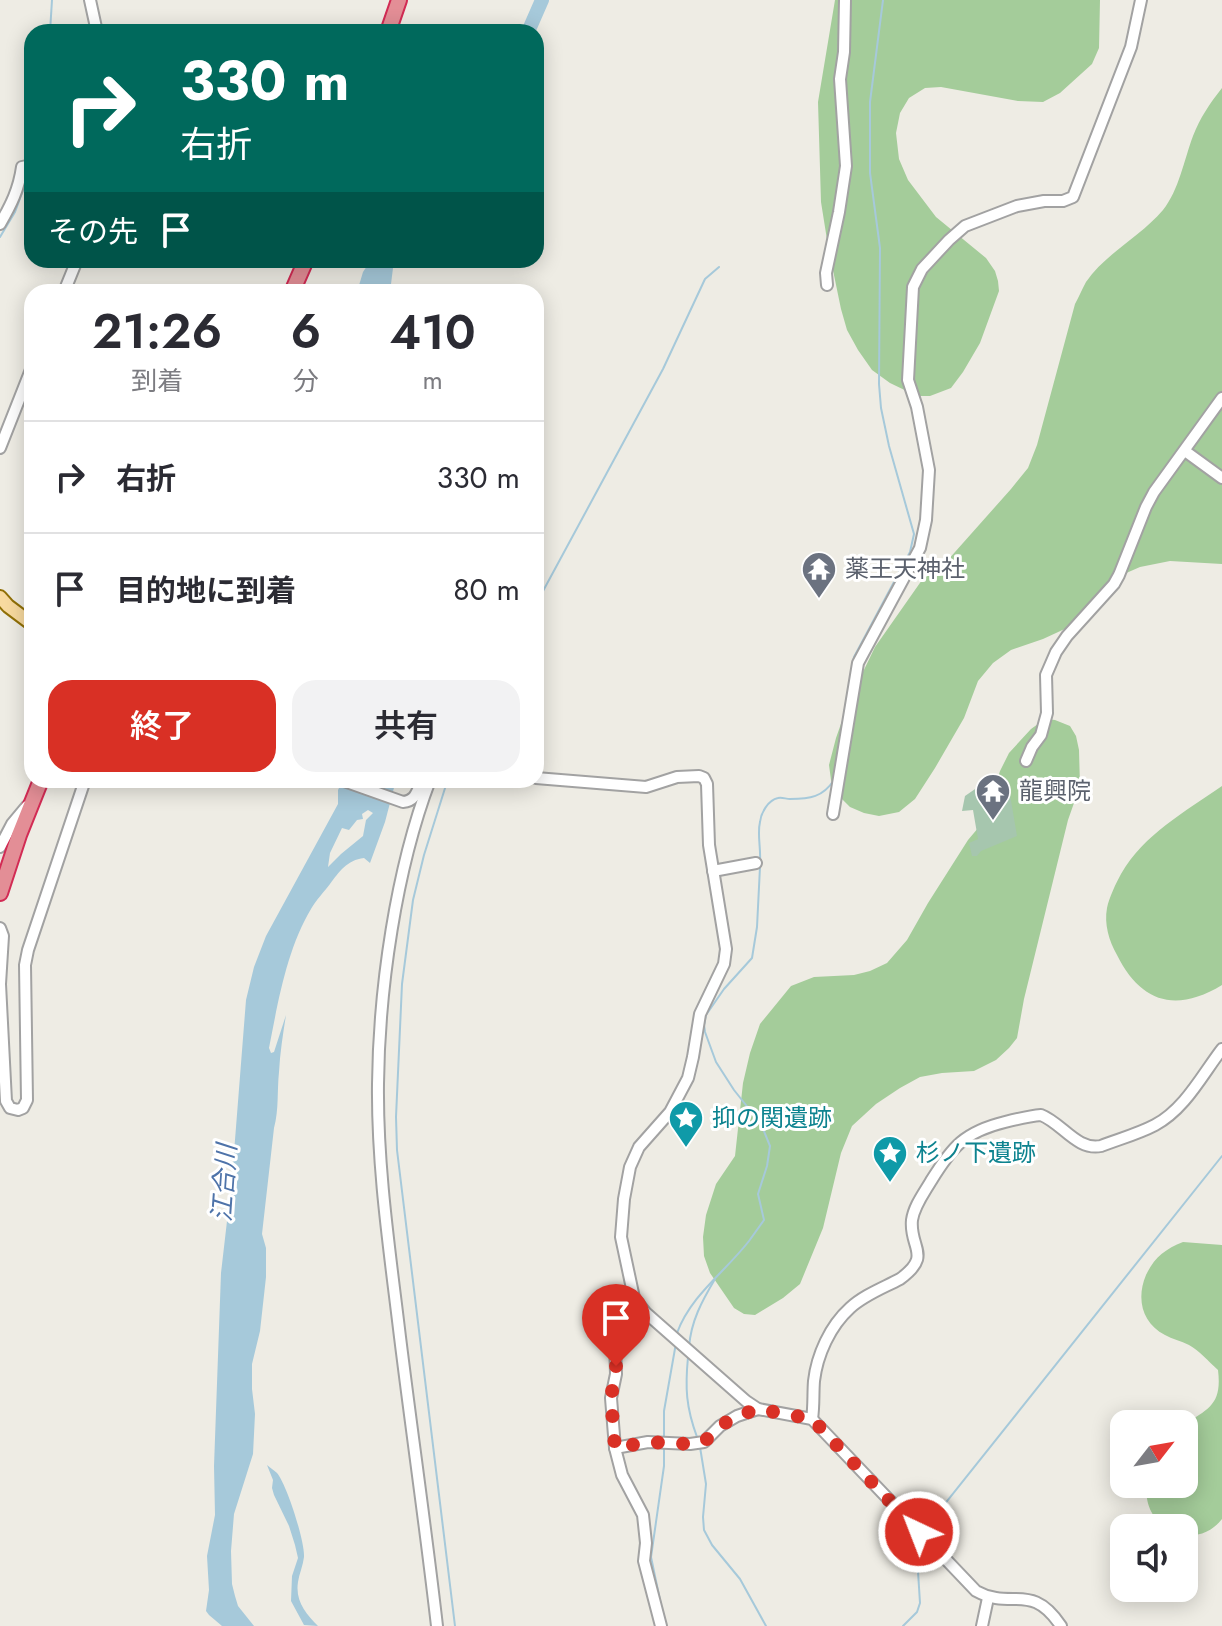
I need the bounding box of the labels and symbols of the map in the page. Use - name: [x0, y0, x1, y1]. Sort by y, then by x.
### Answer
- temple icon: 薬王天神社: [800, 550, 838, 600]
- place label: 薬王天神社: [845, 551, 965, 586]
- temple icon: 龍興院: [974, 772, 1012, 822]
- place label: 龍興院: [1019, 773, 1091, 808]
- place icon: 抑の関遺跡: [667, 1099, 705, 1149]
- place label: 抑の関遺跡: [712, 1100, 832, 1135]
- place icon: 杉ノ下遺跡: [871, 1134, 909, 1184]
- place label: 杉ノ下遺跡: [916, 1135, 1036, 1170]
- water label: 江合川: [202, 1140, 246, 1223]
- pin: [582, 1284, 650, 1366]
- north arrow: [1110, 1410, 1198, 1498]
- position arrow: [877, 1490, 961, 1574]

